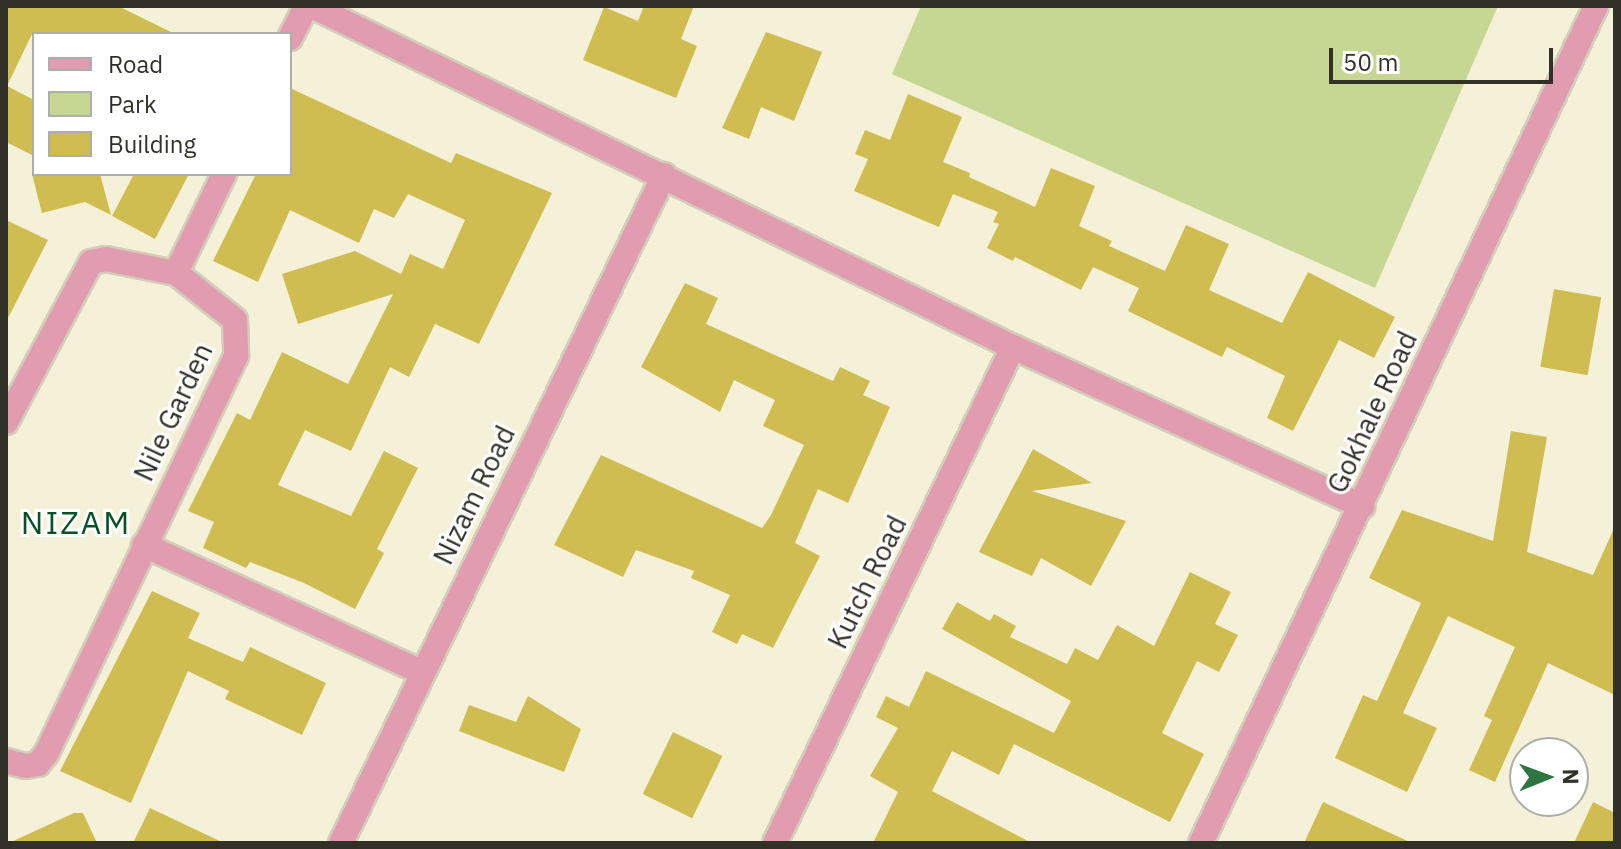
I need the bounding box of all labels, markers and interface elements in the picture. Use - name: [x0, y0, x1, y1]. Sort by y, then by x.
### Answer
- legend: [32, 32, 292, 176]
- scale bar: [1333, 32, 1557, 82]
- text: 50 m: [1343, 46, 1398, 78]
- text: Road: [108, 48, 163, 80]
- text: Park: [108, 88, 157, 120]
- text: Building: [108, 128, 196, 160]
- street label: Gokhale Road: [1320, 326, 1424, 498]
- street label: Nile Garden: [126, 338, 220, 486]
- street label: Nizam Road: [426, 420, 522, 570]
- district label: NIZAM: [21, 503, 131, 541]
- street label: Kutch Road: [820, 510, 914, 654]
- north arrow: [1509, 737, 1589, 817]
- text: N: [1557, 768, 1586, 785]

